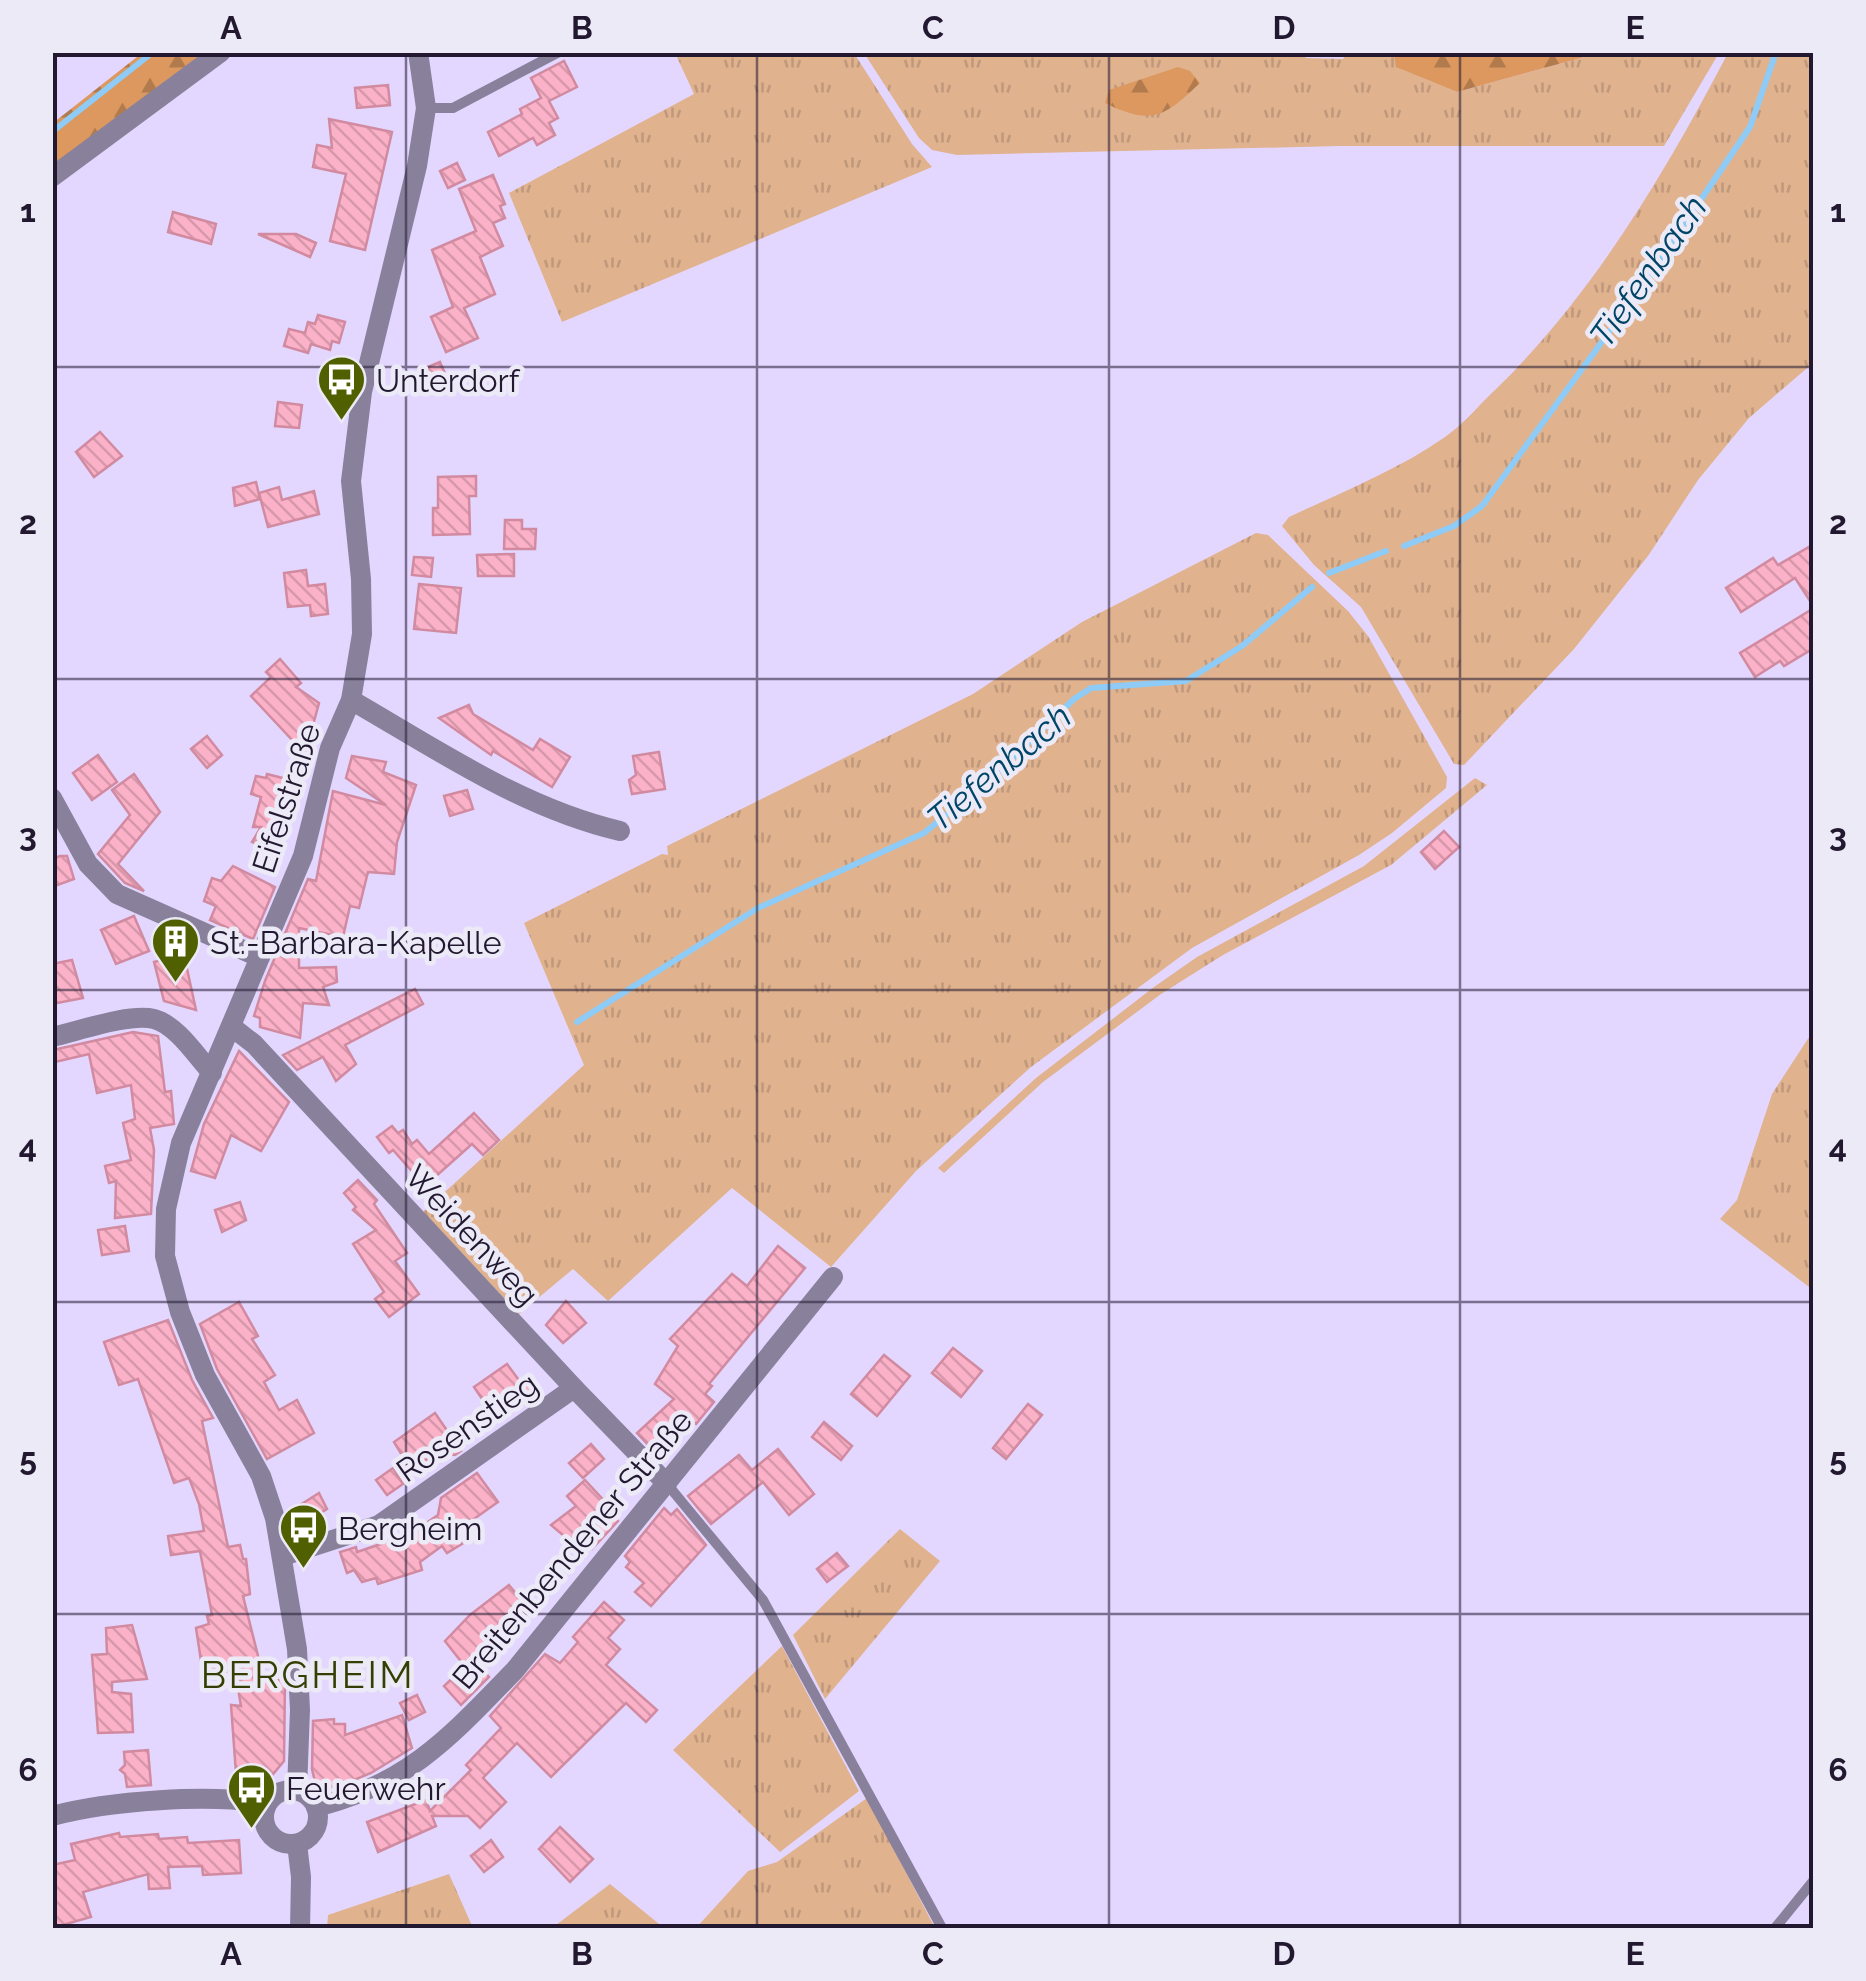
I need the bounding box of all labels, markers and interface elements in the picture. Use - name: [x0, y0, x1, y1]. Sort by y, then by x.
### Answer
- text: A: [220, 9, 242, 46]
- text: B: [571, 9, 593, 46]
- text: C: [922, 9, 944, 46]
- text: D: [1273, 9, 1295, 46]
- text: E: [1625, 9, 1645, 46]
- water label: Tiefenbach: [1581, 188, 1715, 354]
- text: 1: [20, 192, 36, 229]
- text: 1: [1830, 192, 1846, 229]
- bus stop icon: Unterdorf: [315, 354, 367, 422]
- place label: Unterdorf: [376, 362, 521, 399]
- text: 2: [19, 504, 37, 541]
- text: 2: [1829, 504, 1847, 541]
- water label: Tiefenbach: [919, 695, 1079, 839]
- street label: Eifelstraße: [244, 718, 328, 878]
- text: 3: [19, 816, 37, 853]
- text: 3: [1829, 816, 1847, 853]
- building icon: St.-Barbara-Kapelle: [149, 916, 201, 984]
- place label: St.-Barbara-Kapelle: [210, 924, 501, 961]
- text: 4: [19, 1128, 37, 1165]
- text: 4: [1829, 1128, 1847, 1165]
- street label: Weidenweg: [398, 1157, 546, 1313]
- street label: Rosenstieg: [389, 1365, 545, 1489]
- street label: Breitenbendener Straße: [445, 1402, 699, 1696]
- text: 5: [19, 1440, 37, 1477]
- text: 5: [1829, 1440, 1847, 1477]
- bus stop icon: Bergheim: [277, 1502, 329, 1570]
- place label: Bergheim: [338, 1510, 482, 1547]
- district label: BERGHEIM: [201, 1652, 415, 1697]
- text: 6: [18, 1751, 38, 1788]
- text: 6: [1828, 1751, 1848, 1788]
- bus stop icon: Feuerwehr: [225, 1762, 277, 1830]
- place label: Feuerwehr: [286, 1770, 446, 1807]
- text: A: [220, 1935, 242, 1972]
- text: B: [571, 1935, 593, 1972]
- text: C: [922, 1935, 944, 1972]
- text: D: [1273, 1935, 1295, 1972]
- text: E: [1625, 1935, 1645, 1972]

